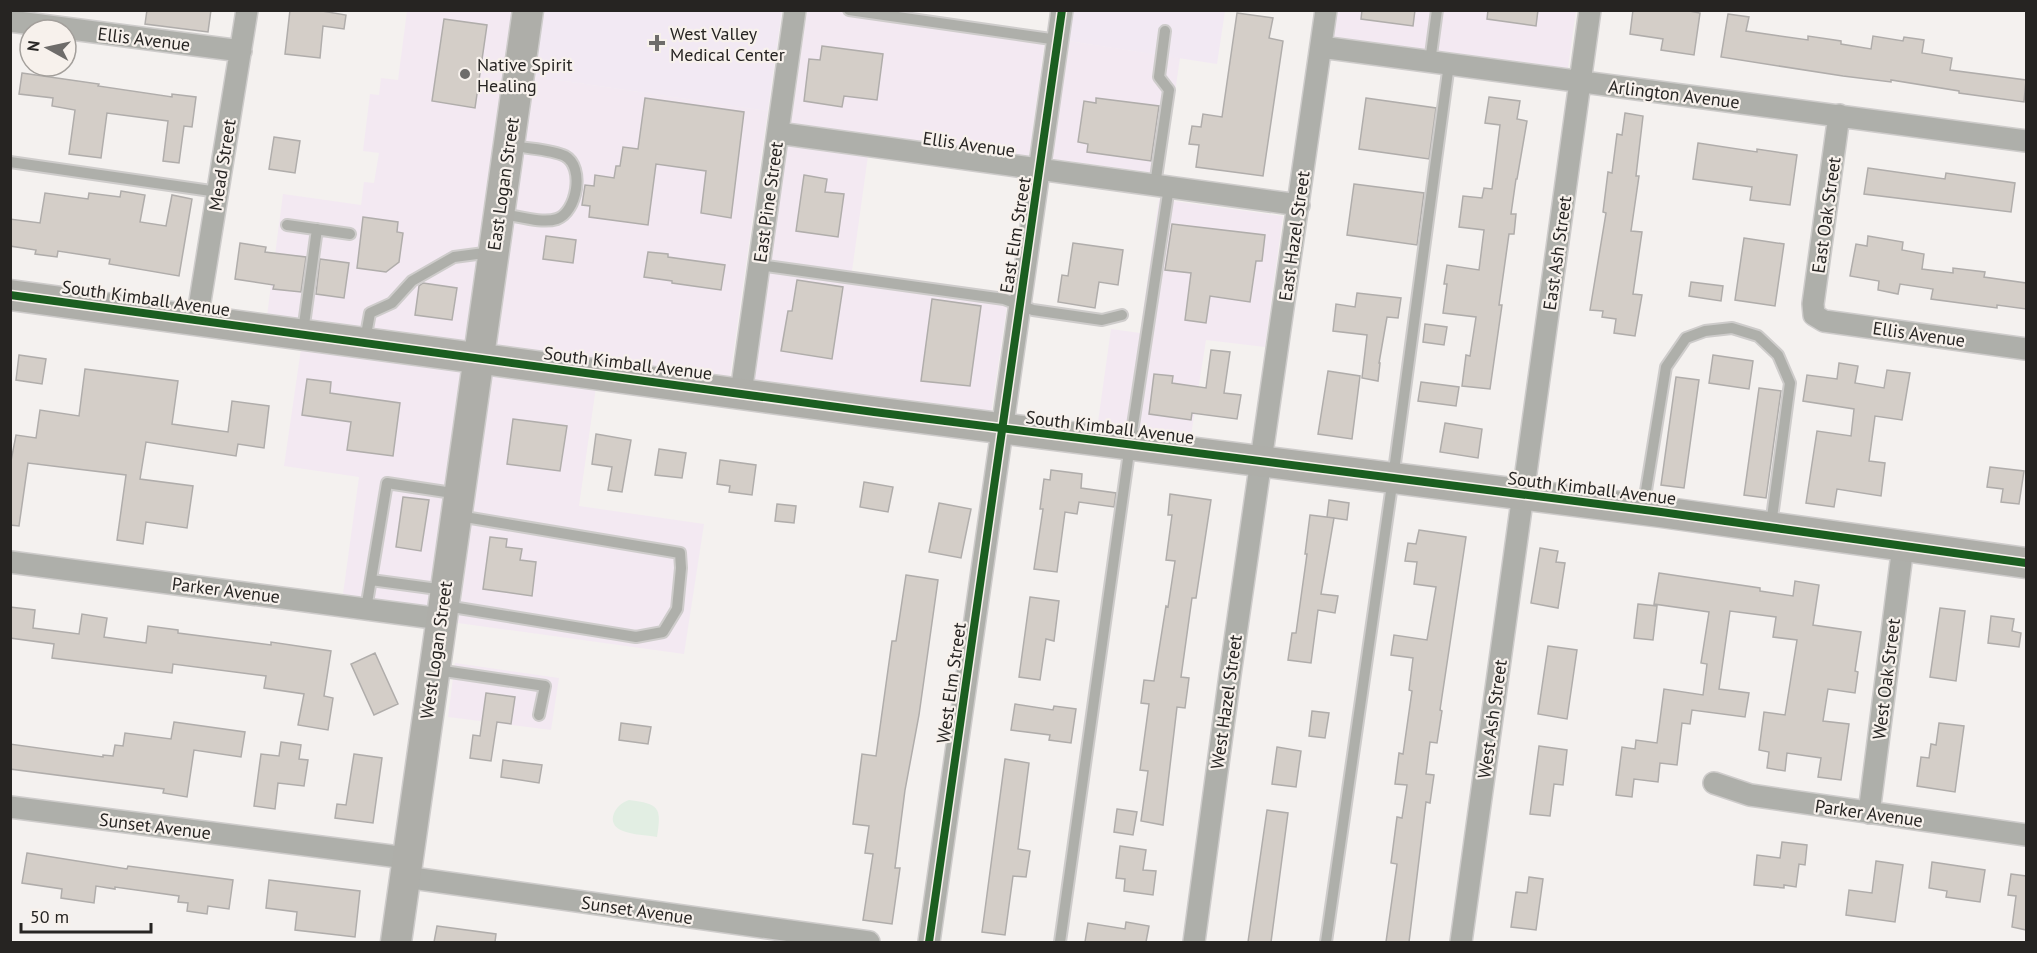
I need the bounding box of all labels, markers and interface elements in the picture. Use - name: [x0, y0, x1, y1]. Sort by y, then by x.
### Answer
- north arrow: [18, 18, 78, 78]
- street label: Ellis Avenue: [96, 22, 192, 56]
- place label: West Valley Medical Center: [670, 22, 785, 66]
- marker: West Valley Medical Center: [648, 34, 666, 52]
- text: N: [23, 39, 44, 53]
- place label: Native Spirit Healing: [477, 53, 573, 97]
- marker: Native Spirit Healing: [458, 67, 472, 81]
- street label: Arlington Avenue: [1607, 75, 1741, 113]
- street label: East Logan Street: [482, 116, 524, 252]
- street label: Mead Street: [203, 117, 241, 213]
- street label: Ellis Avenue: [921, 126, 1017, 162]
- street label: East Pine Street: [748, 140, 788, 264]
- street label: East Oak Street: [1806, 155, 1846, 275]
- street label: East Hazel Street: [1273, 170, 1315, 302]
- street label: East Elm Street: [994, 175, 1036, 295]
- street label: East Ash Street: [1538, 194, 1576, 312]
- street label: South Kimball Avenue: [60, 275, 232, 321]
- street label: Ellis Avenue: [1871, 316, 1967, 352]
- street label: South Kimball Avenue: [542, 341, 714, 385]
- street label: South Kimball Avenue: [1024, 405, 1196, 449]
- street label: South Kimball Avenue: [1506, 466, 1678, 510]
- street label: Parker Avenue: [171, 572, 281, 608]
- street label: West Logan Street: [415, 580, 457, 720]
- street label: West Oak Street: [1867, 617, 1905, 741]
- street label: West Elm Street: [931, 621, 971, 745]
- street label: West Hazel Street: [1205, 633, 1247, 771]
- street label: West Ash Street: [1472, 658, 1512, 780]
- street label: Parker Avenue: [1814, 794, 1924, 832]
- street label: Sunset Avenue: [98, 808, 212, 844]
- street label: Sunset Avenue: [580, 891, 694, 929]
- scale bar: [21, 896, 152, 934]
- text: 50 m: [30, 905, 69, 928]

